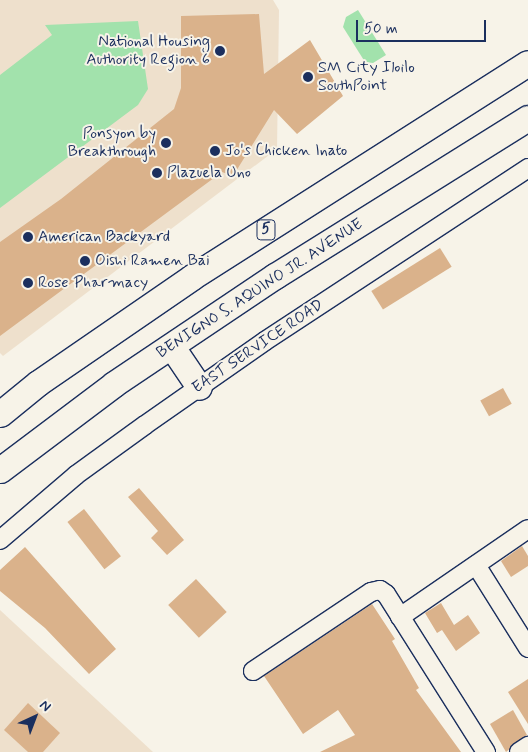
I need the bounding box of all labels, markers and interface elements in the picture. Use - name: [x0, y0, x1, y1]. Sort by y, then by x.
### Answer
- scale bar: [358, 10, 488, 42]
- text: 50 m: [364, 19, 398, 39]
- place label: National Housing Authority Region 6: [86, 32, 210, 70]
- marker: National Housing Authority Region 6: [214, 45, 226, 57]
- place label: SM City Iloilo SouthPoint: [318, 58, 412, 96]
- marker: SM City Iloilo SouthPoint: [302, 71, 314, 83]
- place label: Ponsyon by Breakthrough: [68, 124, 156, 162]
- marker: Ponsyon by Breakthrough: [160, 137, 172, 149]
- place label: Jo's Chicken Inato: [225, 141, 348, 161]
- marker: Jo's Chicken Inato: [209, 145, 221, 157]
- place label: Plazuela Uno: [167, 163, 251, 183]
- marker: Plazuela Uno: [151, 167, 163, 179]
- street label: BENIGNO S. AQUINO JR. AVENUE: [153, 215, 367, 363]
- road number: 5: [256, 218, 276, 242]
- place label: American Backyard: [38, 227, 169, 247]
- marker: American Backyard: [22, 231, 34, 243]
- place label: Oishi Ramen Bai: [95, 251, 210, 271]
- marker: Oishi Ramen Bai: [79, 255, 91, 267]
- place label: Rose Pharmacy: [38, 273, 141, 293]
- marker: Rose Pharmacy: [22, 277, 34, 289]
- street label: EAST SERVICE ROAD: [188, 295, 328, 399]
- north arrow: [10, 692, 60, 742]
- text: N: [36, 696, 55, 716]

